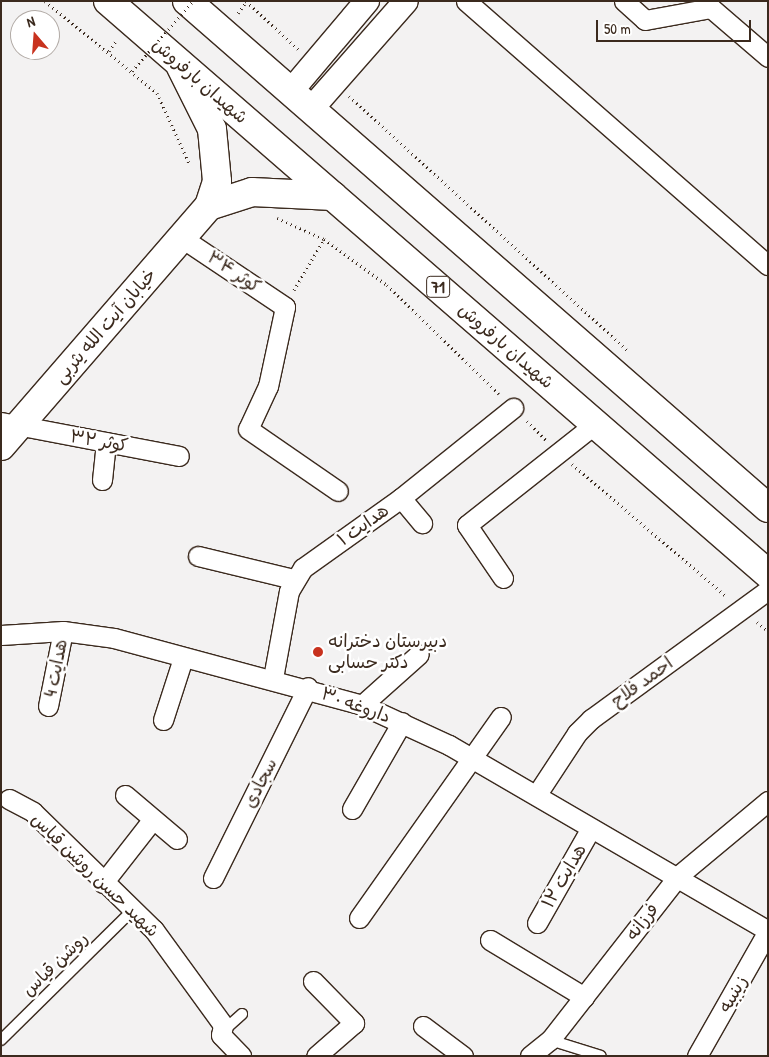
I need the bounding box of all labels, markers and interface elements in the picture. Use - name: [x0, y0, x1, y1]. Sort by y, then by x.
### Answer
- north arrow: [10, 10, 60, 60]
- scale bar: [599, 10, 754, 42]
- text: N: [24, 11, 37, 31]
- text: 50 m: [604, 18, 631, 39]
- street label: شهیدان بارفروش: [148, 34, 252, 128]
- street label: کوثر ۳۴: [203, 246, 265, 298]
- street label: خیابان آیت الله یثربی: [49, 264, 161, 388]
- road number: 71: [426, 274, 450, 300]
- street label: شهیدان بارفروش: [454, 299, 558, 393]
- street label: کوثر ۳۲: [68, 425, 130, 457]
- street label: هدایت ۱: [333, 499, 393, 551]
- place label: دبیرستان دخترانه دکتر حسابی: [328, 631, 447, 674]
- street label: هدایت 4: [40, 637, 72, 699]
- marker: دبیرستان دخترانه دکتر حسابی: [312, 646, 324, 658]
- street label: احمد فلاح: [607, 652, 677, 712]
- street label: داروغه ۳۰: [318, 682, 394, 728]
- street label: سجادی: [238, 754, 282, 812]
- street label: شهید حسن روشن قیاس: [27, 808, 163, 942]
- street label: هدایت ۱۲: [537, 840, 591, 912]
- street label: فرزانه: [621, 899, 663, 945]
- street label: روشن قیاس: [18, 927, 92, 1001]
- street label: زینبیه: [714, 972, 752, 1016]

